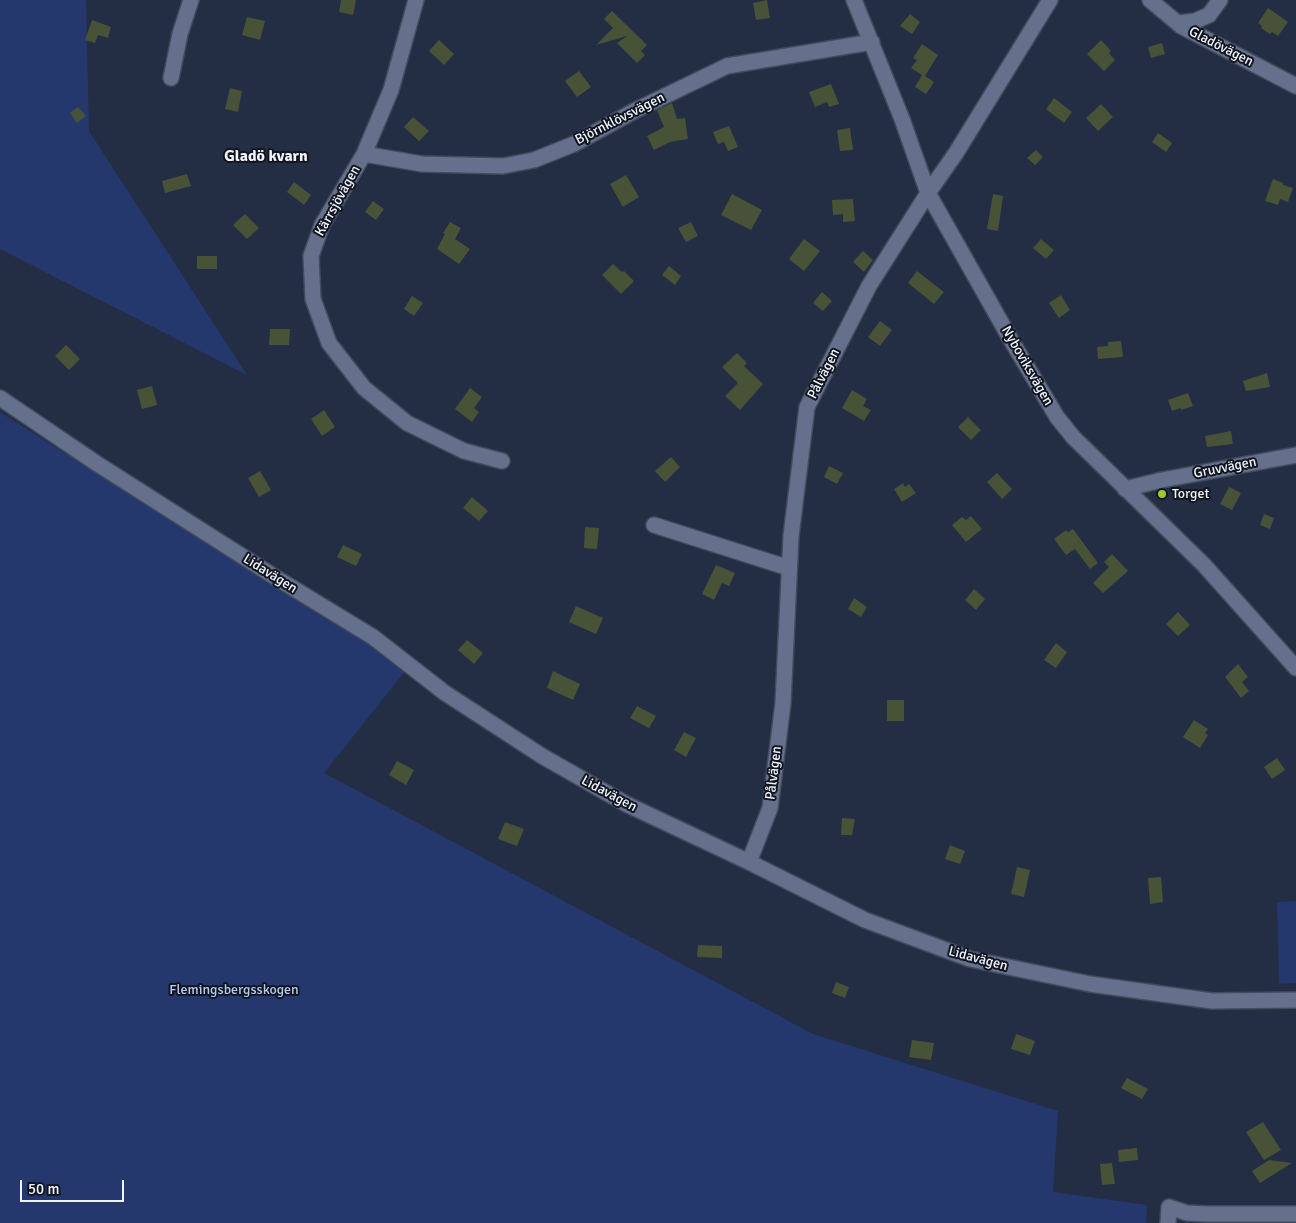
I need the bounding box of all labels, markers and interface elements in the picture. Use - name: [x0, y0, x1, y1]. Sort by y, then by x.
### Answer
- street label: Gladövägen: [1186, 24, 1256, 70]
- street label: Björnklövsvägen: [572, 89, 668, 149]
- district label: Gladö kvarn: [224, 147, 308, 167]
- street label: Kärrsjövägen: [312, 163, 364, 239]
- street label: Nyboviksvägen: [997, 323, 1057, 409]
- street label: Pålvägen: [804, 346, 844, 402]
- street label: Gruvvägen: [1192, 454, 1258, 482]
- place label: Torget: [1172, 486, 1209, 502]
- marker: Torget: [1156, 488, 1168, 500]
- street label: Lidavägen: [240, 551, 300, 597]
- street label: Pålvägen: [762, 745, 786, 801]
- street label: Lidavägen: [578, 772, 640, 816]
- street label: Lidavägen: [947, 943, 1009, 975]
- park label: Flemingsbergsskogen: [169, 982, 299, 998]
- scale bar: [22, 1170, 126, 1202]
- text: 50 m: [28, 1180, 59, 1198]

